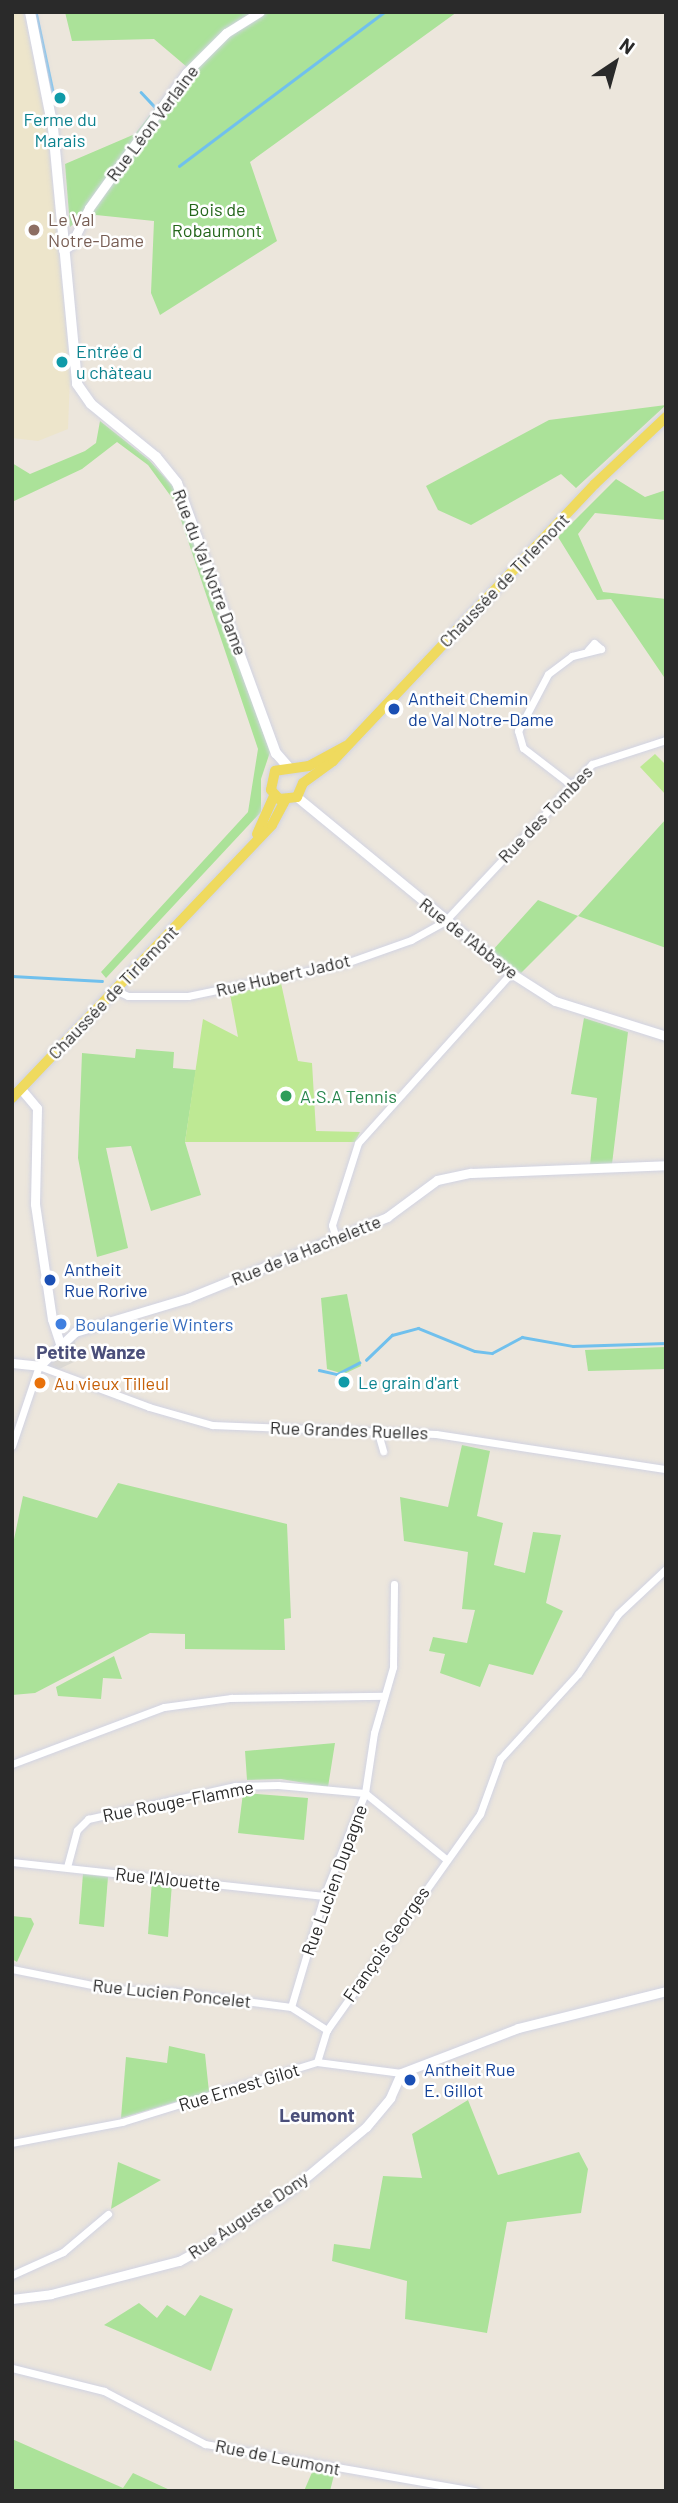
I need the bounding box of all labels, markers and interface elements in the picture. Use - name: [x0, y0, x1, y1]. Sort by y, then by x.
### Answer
- north arrow: [580, 28, 650, 98]
- text: N: [616, 33, 640, 59]
- street label: Rue Léon Verlaine: [101, 61, 203, 185]
- marker: Ferme du Marais: [52, 90, 68, 106]
- place label: Ferme du Marais: [23, 109, 97, 152]
- park label: Bois de Robaumont: [172, 199, 262, 242]
- place label: Le Val Notre-Dame: [48, 209, 144, 252]
- marker: Le Val Notre-Dame: [26, 222, 42, 238]
- place label: Entrée d u chàteau: [76, 341, 152, 384]
- marker: Entrée d u chàteau: [54, 354, 70, 370]
- street label: Rue du Val Notre Dame: [168, 486, 252, 658]
- street label: Chaussée de Tirlemont: [434, 508, 574, 652]
- place label: Antheit Chemin de Val Notre-Dame: [408, 688, 554, 730]
- marker: Antheit Chemin de Val Notre-Dame: [386, 701, 402, 717]
- street label: Rue des Tombes: [493, 761, 597, 867]
- street label: Rue de l'Abbaye: [415, 893, 523, 983]
- street label: Chaussée de Tirlemont: [43, 920, 183, 1064]
- street label: Rue Hubert Jadot: [214, 949, 352, 1001]
- place label: A.S.A Tennis: [300, 1085, 397, 1107]
- marker: A.S.A Tennis: [278, 1088, 294, 1104]
- street label: Rue de la Hachelette: [228, 1210, 384, 1290]
- place label: Antheit Rue Rorive: [64, 1259, 148, 1302]
- marker: Antheit Rue Rorive: [42, 1272, 58, 1288]
- place label: Boulangerie Winters: [75, 1313, 233, 1335]
- marker: Boulangerie Winters: [53, 1316, 69, 1332]
- district label: Petite Wanze: [36, 1341, 146, 1363]
- place label: Le grain d'art: [358, 1371, 459, 1393]
- place label: Au vieux Tilleul: [54, 1372, 169, 1394]
- marker: Le grain d'art: [336, 1374, 352, 1390]
- marker: Au vieux Tilleul: [32, 1375, 48, 1391]
- street label: Rue Grandes Ruelles: [270, 1416, 428, 1444]
- street label: Rue Rouge-Flamme: [101, 1776, 255, 1826]
- street label: Rue Lucien Dupagne: [297, 1802, 371, 1958]
- street label: Rue l'Alouette: [114, 1863, 222, 1895]
- street label: François Georges: [338, 1882, 434, 2006]
- street label: Rue Lucien Poncelet: [92, 1974, 252, 2012]
- street label: Rue Ernest Gilot: [176, 2058, 302, 2116]
- place label: Antheit Rue E. Gillot: [424, 2059, 515, 2102]
- marker: Antheit Rue E. Gillot: [402, 2072, 418, 2088]
- district label: Leumont: [279, 2104, 355, 2126]
- street label: Rue Auguste Dony: [184, 2167, 312, 2263]
- street label: Rue de Leumont: [214, 2434, 342, 2480]

